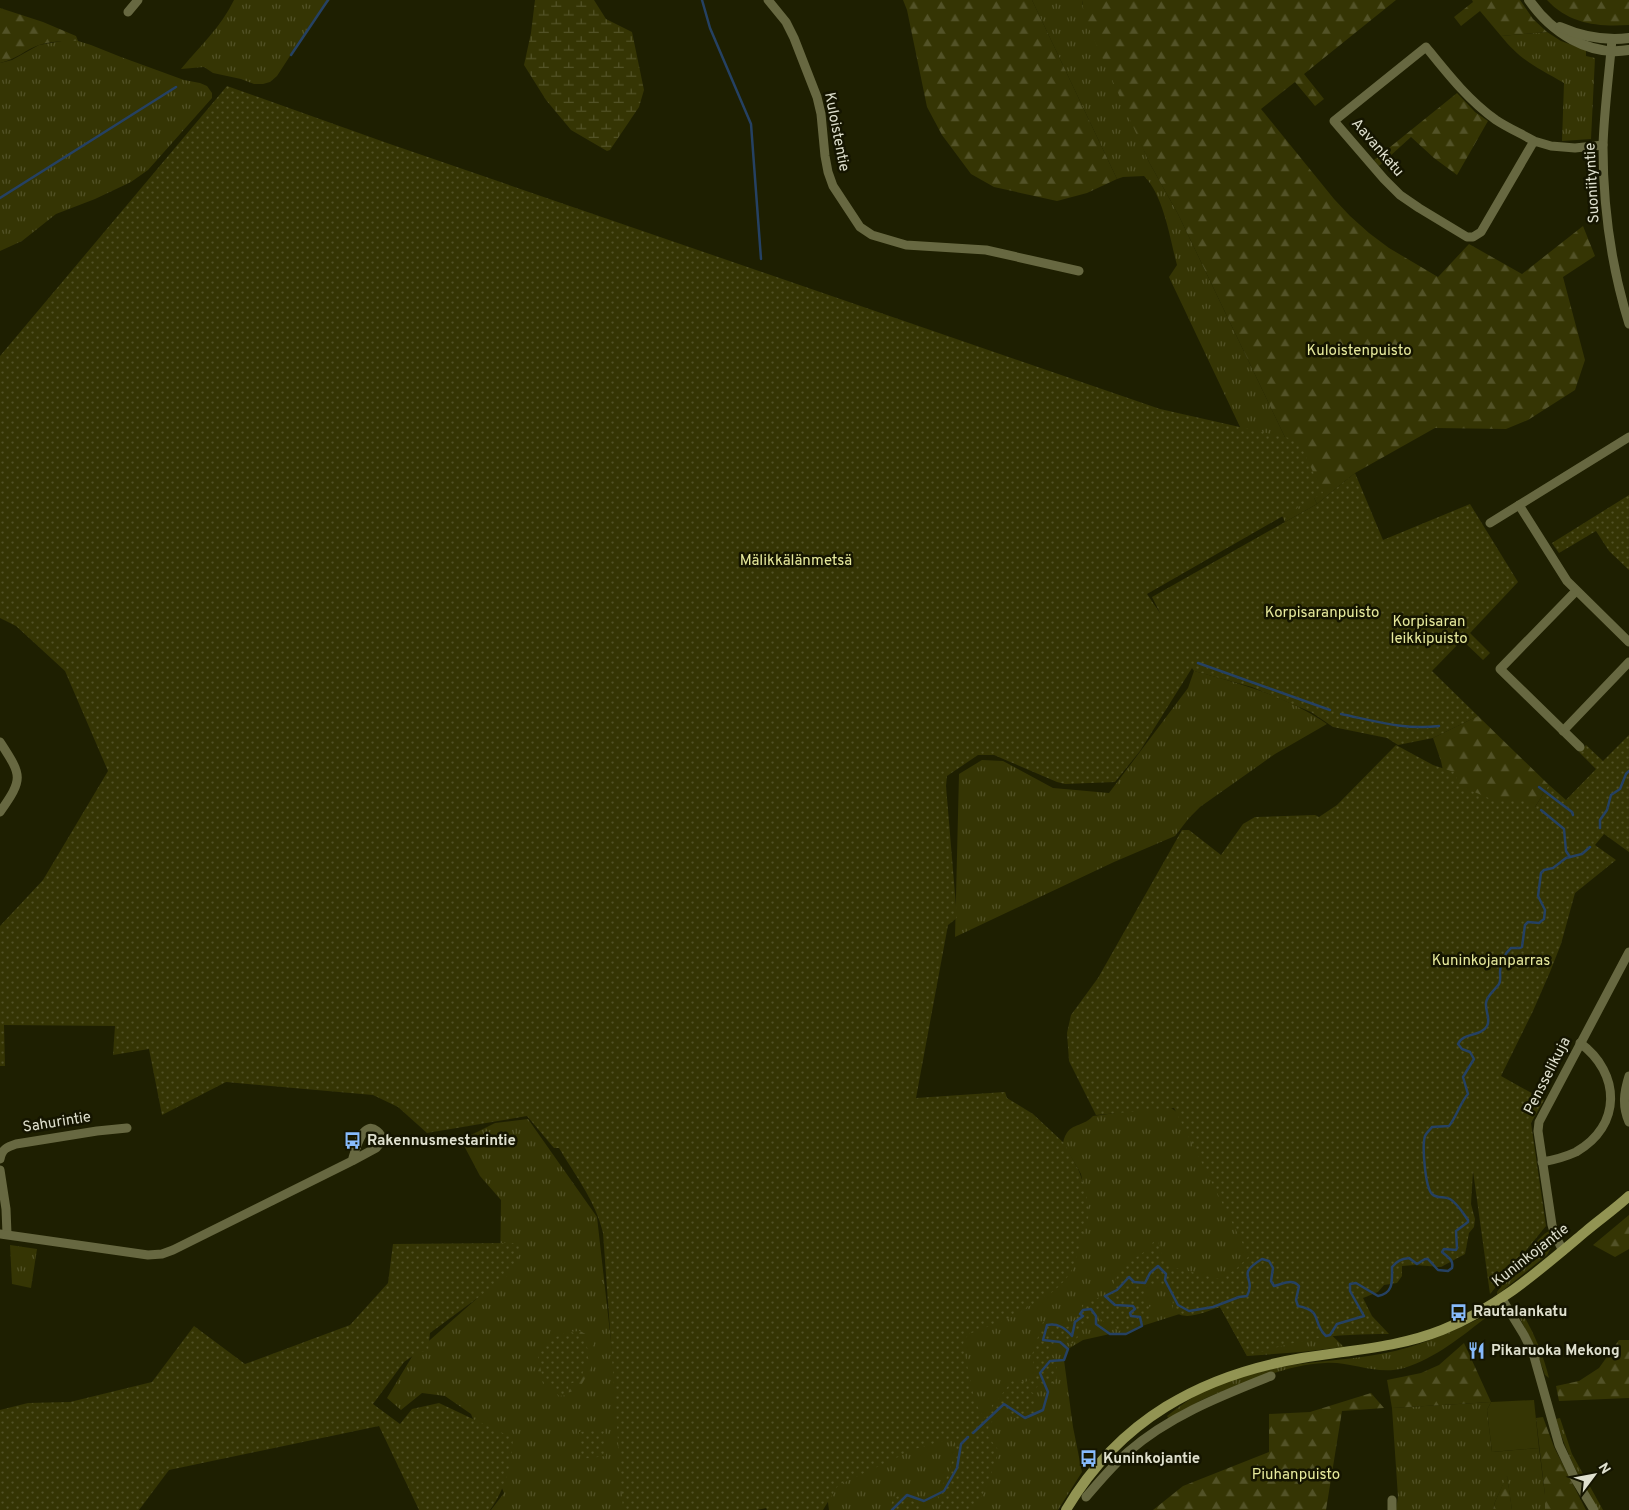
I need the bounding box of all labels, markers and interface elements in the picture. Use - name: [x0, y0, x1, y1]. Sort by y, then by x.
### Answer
- street label: Kuloistentie: [819, 91, 853, 173]
- street label: Aavankatu: [1347, 115, 1407, 181]
- street label: Suoniityntie: [1581, 142, 1605, 224]
- park label: Kuloistenpuisto: [1306, 342, 1412, 361]
- park label: Mälikkälänmetsä: [740, 552, 852, 571]
- park label: Korpisaranpuisto: [1265, 604, 1379, 623]
- park label: Korpisaran leikkipuisto: [1390, 613, 1468, 649]
- park label: Kuninkojanparras: [1432, 952, 1550, 971]
- street label: Pensselikuja: [1520, 1034, 1576, 1118]
- street label: Sahurintie: [21, 1108, 93, 1138]
- bus stop icon: Rakennusmestarintie: [343, 1131, 363, 1151]
- place label: Rakennusmestarintie: [367, 1132, 516, 1151]
- street label: Kuninkojantie: [1489, 1220, 1573, 1292]
- bus stop icon: Rautalankatu: [1449, 1302, 1469, 1322]
- place label: Rautalankatu: [1473, 1303, 1567, 1322]
- restaurant icon: Pikaruoka Mekong: [1467, 1341, 1487, 1361]
- place label: Pikaruoka Mekong: [1491, 1342, 1620, 1361]
- bus stop icon: Kuninkojantie: [1079, 1449, 1099, 1469]
- place label: Kuninkojantie: [1103, 1450, 1200, 1469]
- north arrow: [1569, 1450, 1619, 1500]
- text: N: [1594, 1460, 1614, 1478]
- park label: Piuhanpuisto: [1252, 1466, 1340, 1485]

